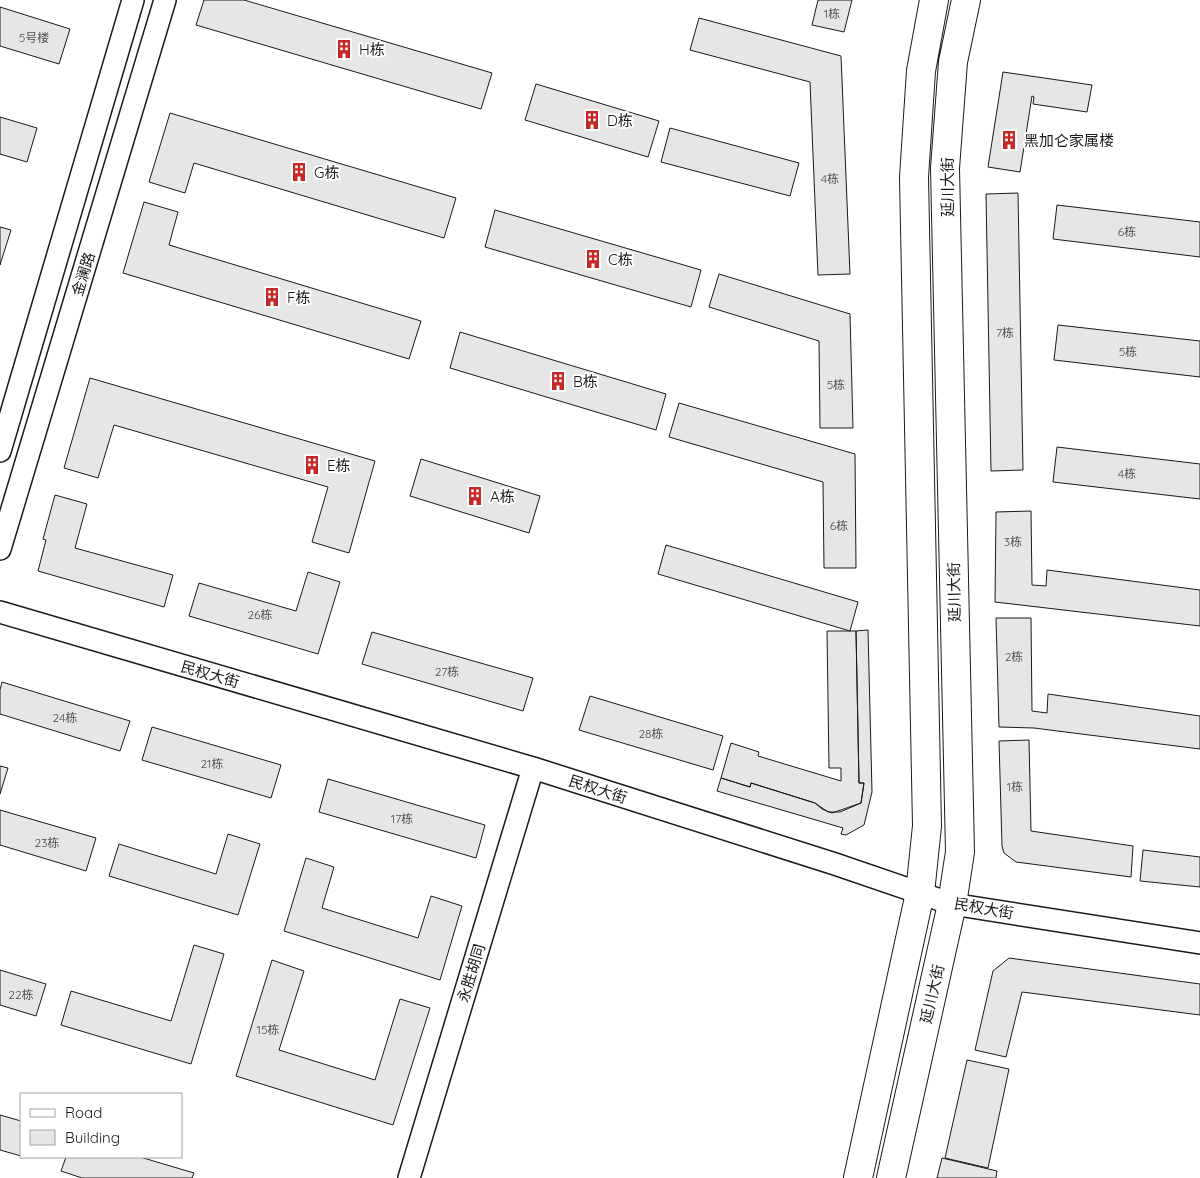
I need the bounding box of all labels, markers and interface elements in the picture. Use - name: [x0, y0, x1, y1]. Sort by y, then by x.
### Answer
- house number: 1栋: [824, 6, 840, 21]
- house number: 5号楼: [19, 30, 49, 45]
- building icon: H栋: [333, 38, 355, 60]
- place label: H栋: [359, 40, 385, 59]
- building icon: D栋: [581, 109, 603, 131]
- place label: D栋: [607, 111, 633, 130]
- building icon: 黑加仑家属楼: [998, 129, 1020, 151]
- place label: 黑加仑家属楼: [1024, 131, 1114, 150]
- street label: 延川大街: [938, 157, 957, 217]
- building icon: G栋: [288, 161, 310, 183]
- place label: G栋: [314, 163, 339, 182]
- house number: 4栋: [821, 171, 839, 186]
- house number: 6栋: [1118, 224, 1136, 239]
- building icon: C栋: [582, 248, 604, 270]
- street label: 金澜路: [67, 250, 99, 298]
- place label: C栋: [608, 250, 633, 269]
- building icon: F栋: [261, 286, 283, 308]
- place label: F栋: [287, 288, 311, 307]
- house number: 7栋: [996, 325, 1014, 340]
- house number: 5栋: [1119, 344, 1137, 359]
- building icon: B栋: [547, 370, 569, 392]
- place label: B栋: [573, 372, 598, 391]
- house number: 5栋: [827, 377, 845, 392]
- building icon: E栋: [301, 454, 323, 476]
- place label: E栋: [327, 456, 351, 475]
- house number: 4栋: [1118, 466, 1136, 481]
- building icon: A栋: [464, 485, 486, 507]
- place label: A栋: [490, 487, 515, 506]
- house number: 6栋: [830, 518, 848, 533]
- house number: 3栋: [1004, 534, 1022, 549]
- street label: 延川大街: [944, 562, 964, 622]
- house number: 26栋: [247, 607, 273, 622]
- house number: 2栋: [1005, 649, 1023, 664]
- street label: 民权大街: [179, 657, 241, 691]
- house number: 27栋: [435, 664, 459, 679]
- house number: 24栋: [53, 710, 77, 725]
- house number: 28栋: [638, 726, 664, 741]
- house number: 21栋: [200, 756, 224, 771]
- street label: 民权大街: [567, 771, 629, 807]
- house number: 1栋: [1007, 779, 1023, 794]
- house number: 17栋: [391, 811, 413, 826]
- house number: 23栋: [35, 835, 59, 850]
- street label: 民权大街: [953, 893, 1015, 923]
- street label: 永胜胡同: [453, 942, 489, 1004]
- street label: 延川大街: [916, 963, 948, 1025]
- house number: 22栋: [8, 987, 34, 1002]
- house number: 15栋: [257, 1022, 279, 1037]
- legend: [20, 1093, 182, 1158]
- text: Road: [65, 1103, 102, 1122]
- text: Building: [65, 1128, 120, 1147]

